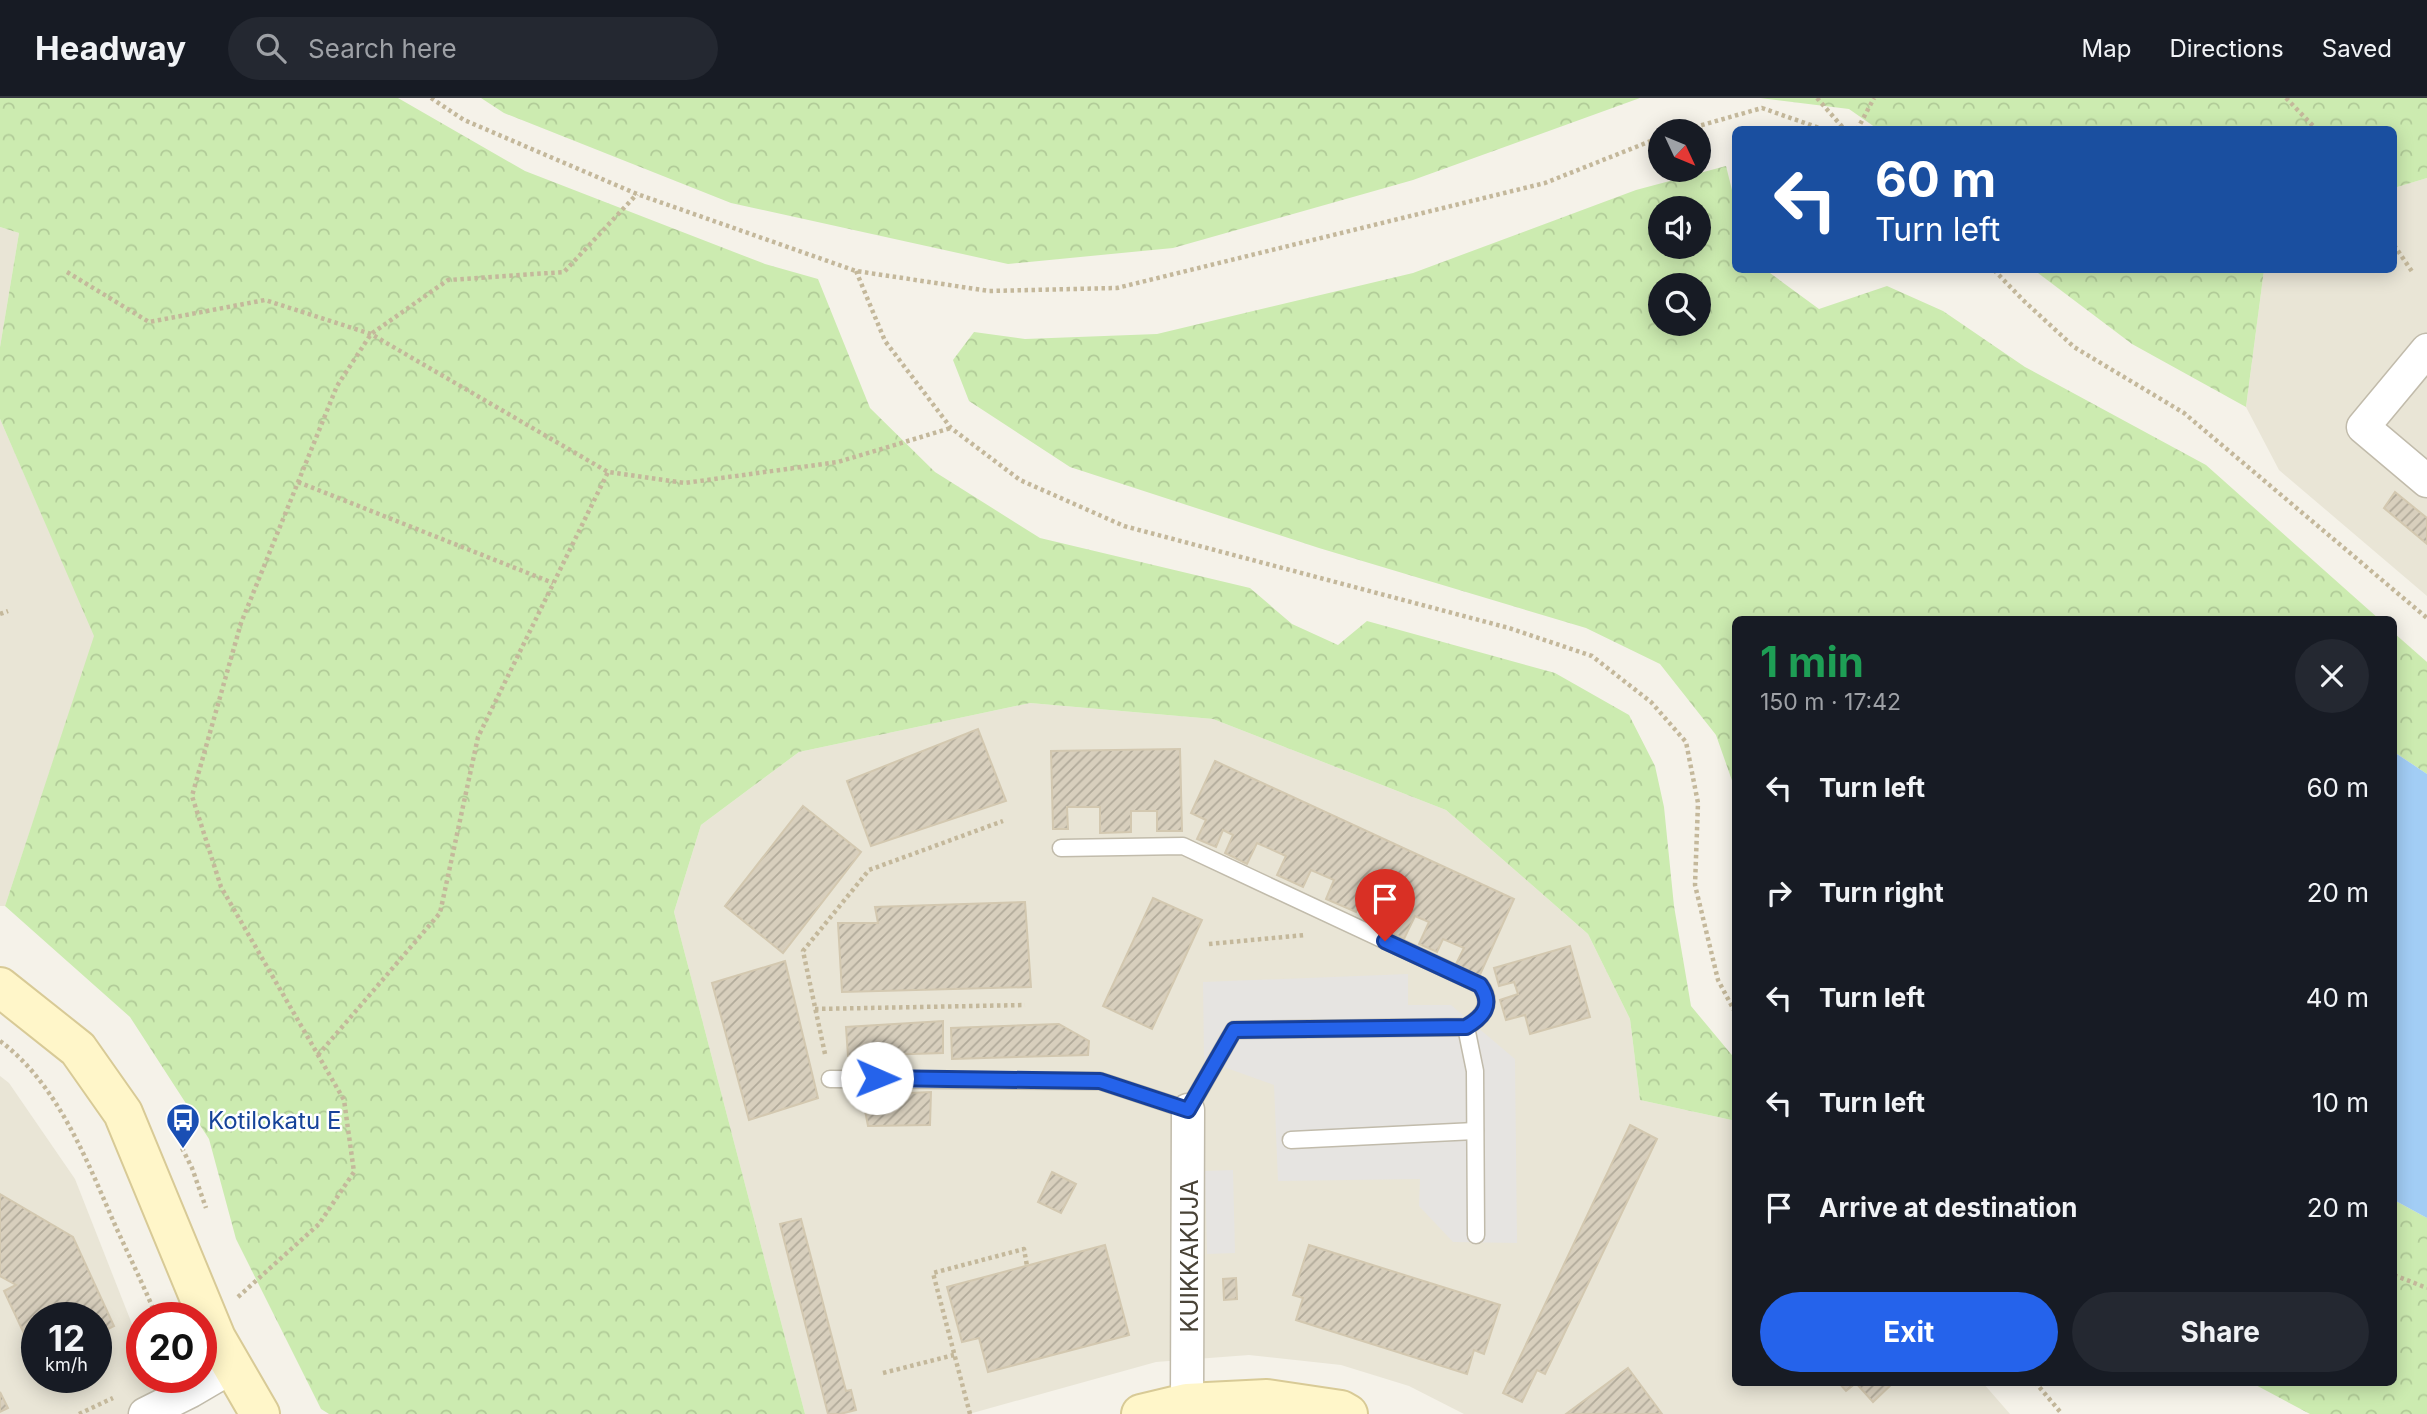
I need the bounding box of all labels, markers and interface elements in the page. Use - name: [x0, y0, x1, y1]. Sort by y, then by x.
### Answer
- search box: [228, 17, 718, 80]
- text: Headway: [35, 28, 186, 68]
- icon: search: [252, 29, 290, 67]
- text: Search here: [308, 33, 457, 64]
- text: Map: [2082, 34, 2131, 63]
- text: Directions: [2169, 34, 2284, 63]
- text: Saved: [2322, 34, 2392, 63]
- north arrow: [1648, 119, 1712, 182]
- map controls: [1648, 119, 1711, 336]
- text: 60 m: [1875, 150, 1996, 209]
- icon: left: [1760, 154, 1851, 245]
- button: sound: [1648, 196, 1711, 259]
- text: Turn left: [1875, 210, 2000, 249]
- button: search: [1648, 273, 1711, 336]
- text: 1 min: [1760, 636, 1864, 687]
- button: close: [2295, 639, 2369, 713]
- text: 150 m · 17:42: [1760, 688, 1901, 716]
- icon: left: [1760, 769, 1798, 807]
- text: Turn left: [1819, 772, 1925, 803]
- text: 60 m: [2306, 772, 2369, 803]
- pin: [1355, 869, 1415, 941]
- icon: right: [1760, 874, 1798, 912]
- text: Turn right: [1819, 877, 1944, 908]
- text: 20 m: [2307, 877, 2369, 908]
- icon: arrive: [1366, 880, 1404, 918]
- icon: left: [1760, 979, 1798, 1017]
- text: Turn left: [1819, 982, 1925, 1013]
- text: 40 m: [2306, 982, 2369, 1013]
- position arrow: [840, 1041, 914, 1115]
- icon: left: [1760, 1084, 1798, 1122]
- text: Turn left: [1819, 1087, 1925, 1118]
- text: 10 m: [2312, 1087, 2369, 1118]
- bus stop icon: Kotilokatu E: [164, 1101, 202, 1150]
- place label: Kotilokatu E: [208, 1106, 341, 1135]
- street label: KUIKKAKUJA: [1175, 1179, 1204, 1333]
- icon: arrive: [1760, 1189, 1798, 1227]
- text: Arrive at destination: [1819, 1192, 2078, 1223]
- text: 20 m: [2307, 1192, 2369, 1223]
- button: Exit: [1760, 1292, 2058, 1372]
- button: Share: [2072, 1292, 2369, 1372]
- speed limit sign: 20: [126, 1302, 217, 1393]
- text: 12: [48, 1317, 85, 1359]
- text: km/h: [45, 1354, 88, 1375]

